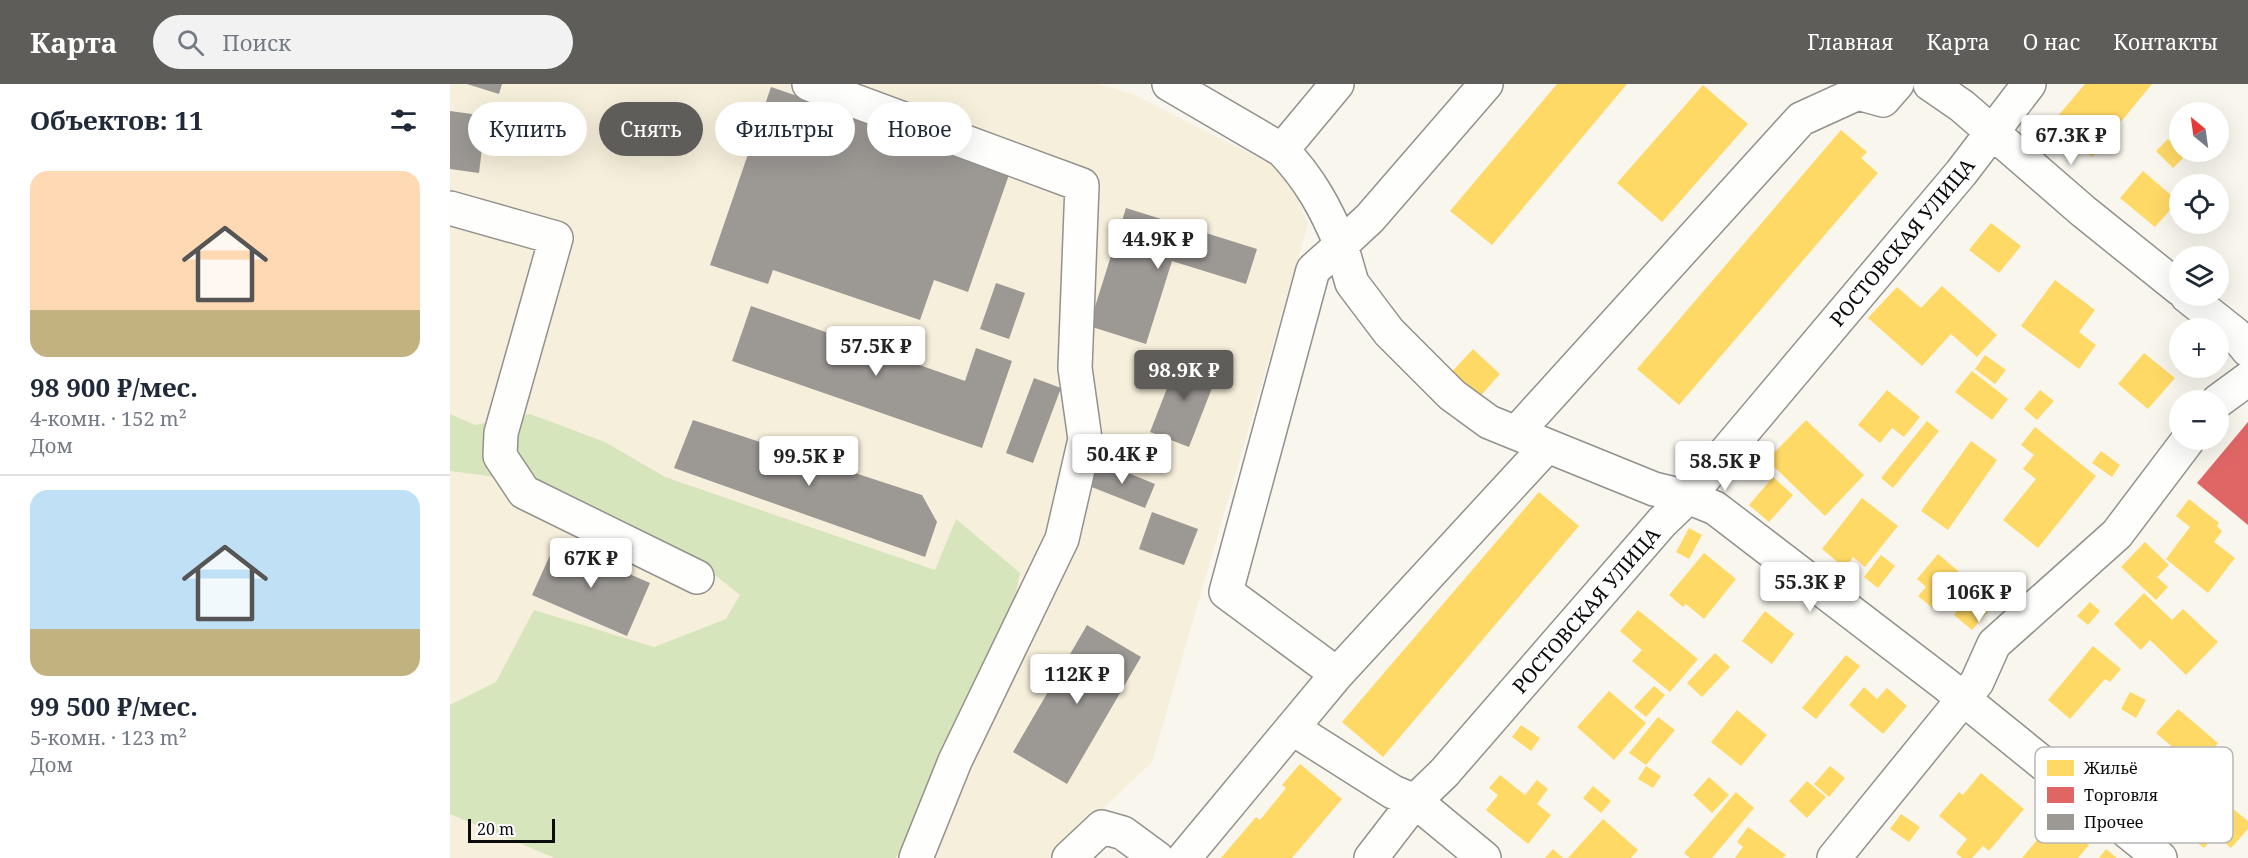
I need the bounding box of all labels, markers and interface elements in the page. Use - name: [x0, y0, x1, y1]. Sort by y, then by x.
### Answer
- search box: [153, 15, 573, 69]
- text: Карта: [30, 23, 117, 61]
- icon: search: [174, 26, 207, 59]
- text: Поиск: [222, 27, 291, 57]
- text: Главная: [1807, 28, 1894, 56]
- text: Карта: [1927, 28, 1990, 56]
- text: О нас: [2023, 28, 2080, 56]
- text: Контакты: [2113, 28, 2218, 56]
- text: Объектов: 11: [30, 102, 204, 138]
- chip: Купить: [468, 102, 587, 156]
- chip: Снять: [599, 102, 703, 156]
- chip: Фильтры: [715, 102, 855, 156]
- chip: Новое: [867, 102, 972, 156]
- north arrow: [2169, 102, 2229, 162]
- map controls: [2169, 102, 2229, 450]
- icon: filters: [387, 104, 420, 137]
- pin: 67.3K ₽: [2016, 115, 2126, 166]
- text: 67.3K ₽: [2035, 121, 2107, 148]
- street label: РОСТОВСКАЯ УЛИЦА: [1824, 151, 1981, 332]
- button: locate: [2169, 174, 2229, 234]
- icon: home: [171, 210, 279, 318]
- pin: 44.9K ₽: [1103, 219, 1213, 270]
- text: 44.9K ₽: [1122, 225, 1194, 252]
- button: layers: [2169, 246, 2229, 306]
- button: +: [2169, 318, 2229, 378]
- pin: 57.5K ₽: [821, 326, 931, 377]
- text: 57.5K ₽: [840, 332, 912, 359]
- pin: 98.9K ₽: [1129, 350, 1239, 401]
- text: 98.9K ₽: [1148, 356, 1220, 383]
- text: 98 900 ₽/мес.: [30, 369, 198, 405]
- button: −: [2169, 390, 2229, 450]
- text: 4-комн. · 152 m²: [30, 405, 187, 432]
- text: Дом: [30, 432, 73, 459]
- pin: 50.4K ₽: [1067, 434, 1177, 485]
- pin: 99.5K ₽: [754, 436, 864, 487]
- text: 50.4K ₽: [1086, 440, 1158, 467]
- pin: 58.5K ₽: [1670, 441, 1780, 492]
- text: 99.5K ₽: [773, 442, 845, 469]
- text: 58.5K ₽: [1689, 447, 1761, 474]
- street label: РОСТОВСКАЯ УЛИЦА: [1506, 520, 1666, 699]
- icon: home: [171, 529, 279, 637]
- pin: 67K ₽: [549, 538, 633, 589]
- text: 67K ₽: [564, 544, 618, 571]
- pin: 55.3K ₽: [1755, 562, 1865, 613]
- text: 55.3K ₽: [1774, 568, 1846, 595]
- pin: 106K ₽: [1930, 572, 2028, 623]
- text: 106K ₽: [1946, 578, 2012, 605]
- pin: 112K ₽: [1028, 654, 1126, 705]
- text: 112K ₽: [1044, 660, 1110, 687]
- text: 99 500 ₽/мес.: [30, 688, 198, 724]
- text: 5-комн. · 123 m²: [30, 724, 187, 751]
- legend: [2035, 747, 2233, 843]
- text: Дом: [30, 751, 73, 778]
- text: Жильё: [2083, 757, 2137, 779]
- text: Торговля: [2084, 784, 2158, 806]
- text: Прочее: [2084, 811, 2143, 833]
- scale bar: [468, 816, 555, 844]
- text: 20 m: [477, 818, 514, 840]

